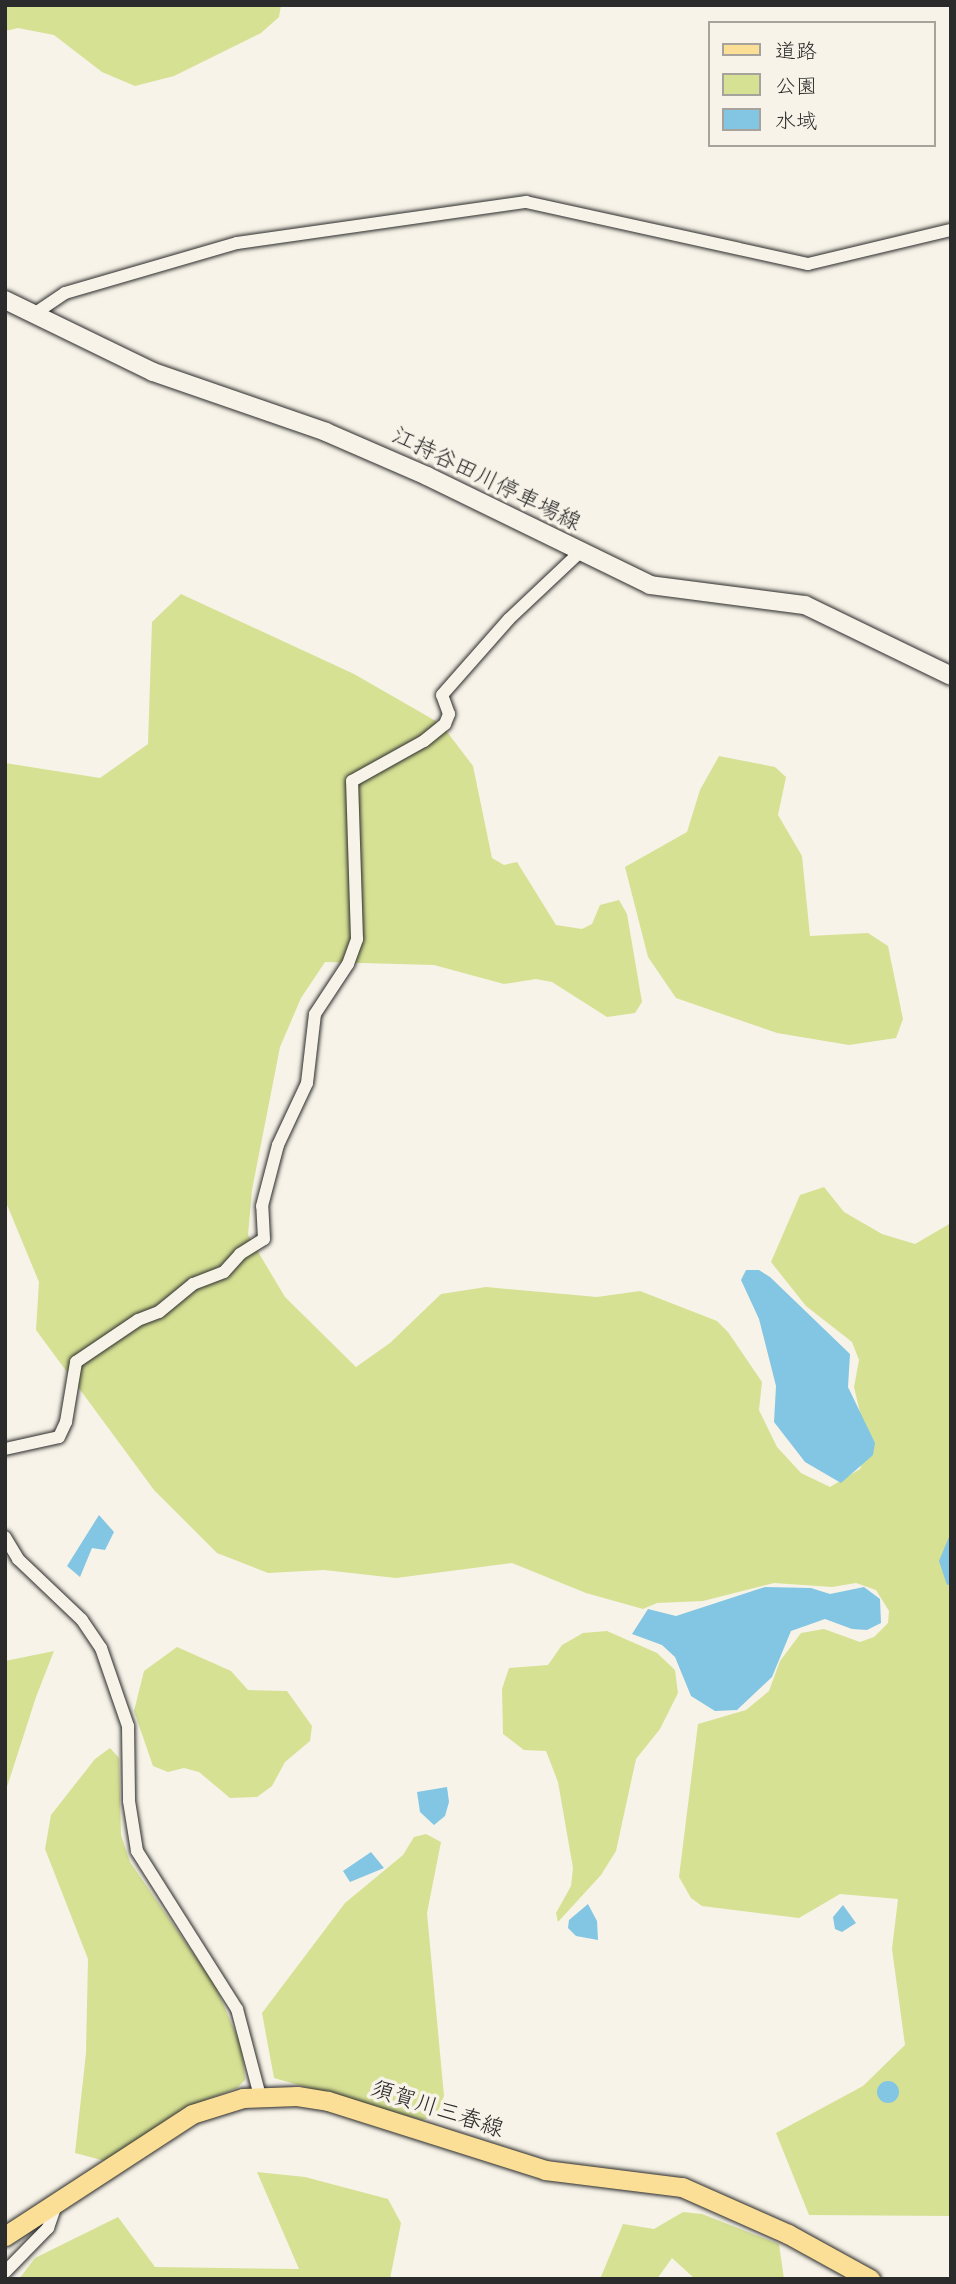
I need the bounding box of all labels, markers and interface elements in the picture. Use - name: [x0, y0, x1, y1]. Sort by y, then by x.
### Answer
- legend: [708, 21, 935, 147]
- text: 道路: [775, 38, 817, 66]
- text: 公園: [775, 73, 817, 101]
- text: 水域: [775, 108, 817, 136]
- street label: 江持谷田川停車場線: [387, 422, 585, 538]
- street label: 須賀川三春線: [367, 2076, 507, 2144]

